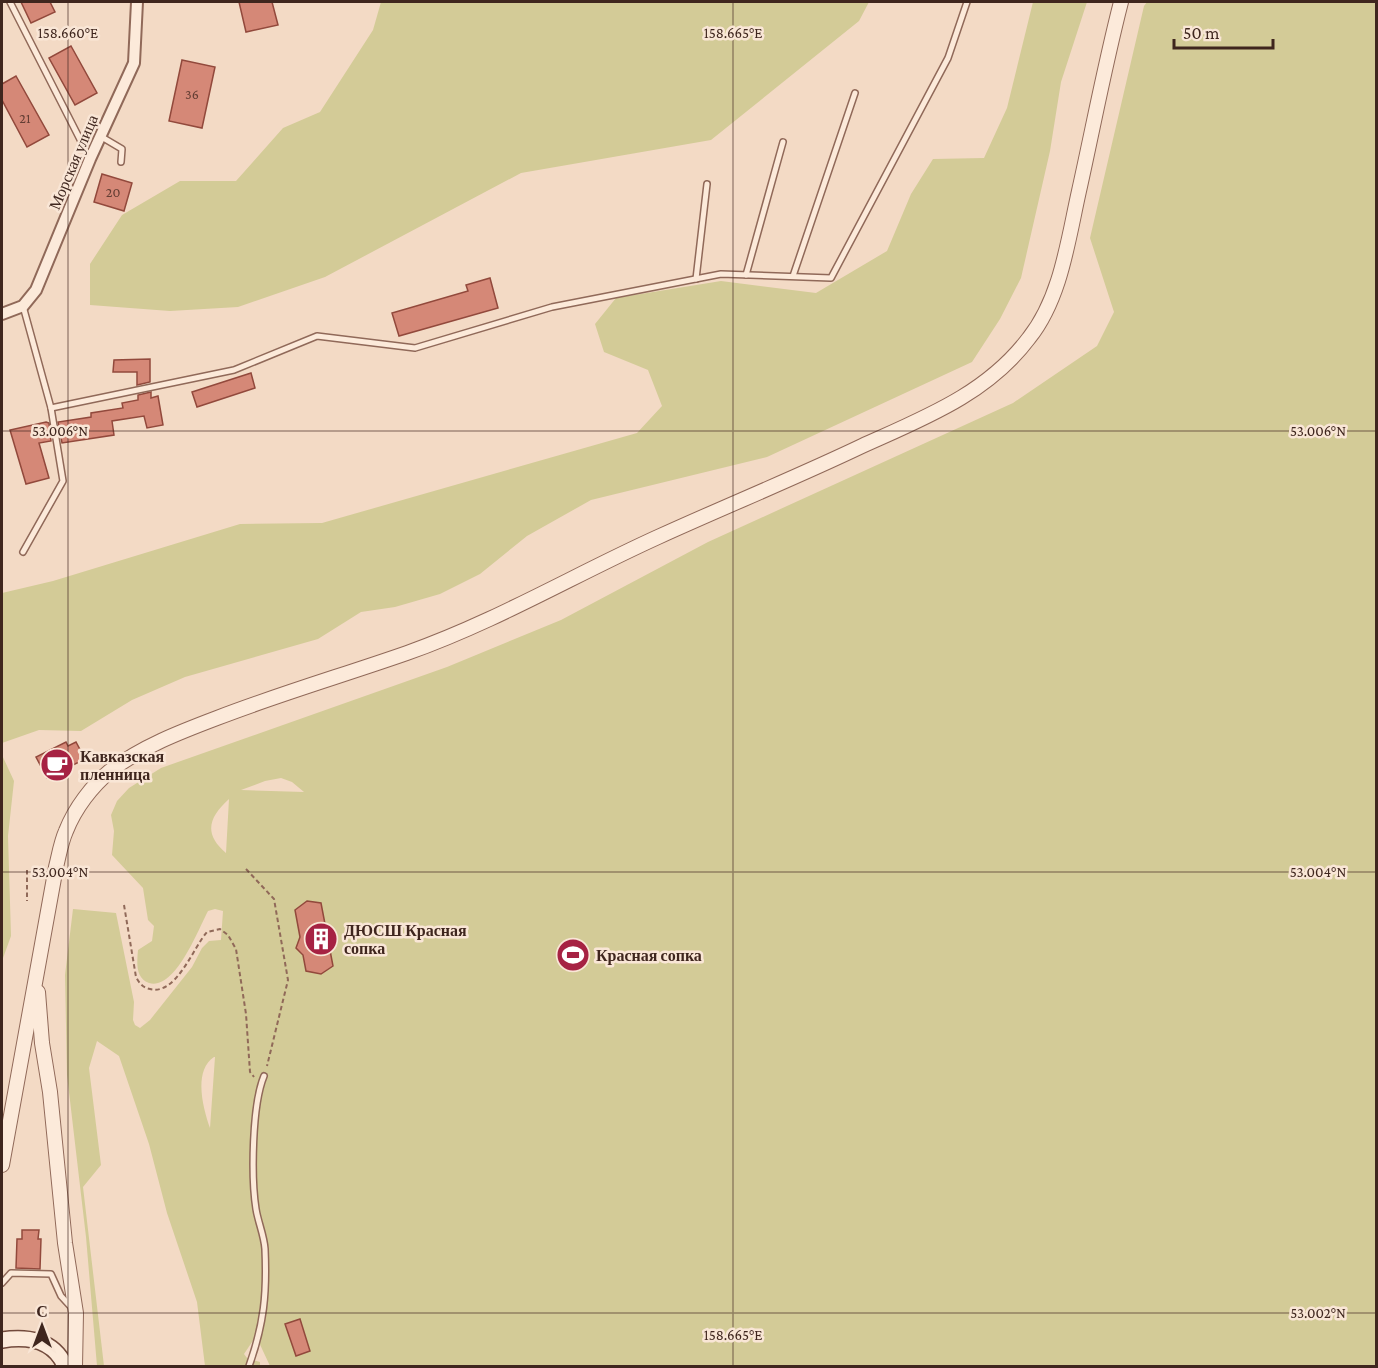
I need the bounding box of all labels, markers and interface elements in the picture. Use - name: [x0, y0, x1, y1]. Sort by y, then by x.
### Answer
- scale bar: [1174, 12, 1273, 50]
- text: 50 m: [1183, 23, 1220, 43]
- text: 158.660°E: [38, 25, 98, 41]
- text: 158.665°E: [704, 25, 762, 41]
- house number: 36: [185, 86, 199, 102]
- house number: 21: [19, 110, 31, 126]
- street label: Морская улица: [46, 112, 102, 213]
- house number: 20: [106, 184, 120, 200]
- text: 53.006°N: [32, 423, 88, 439]
- text: 53.006°N: [1290, 423, 1346, 439]
- cafe icon: Кавказская пленница: [39, 747, 75, 783]
- place label: Кавказская пленница: [80, 748, 165, 783]
- text: 53.004°N: [32, 864, 88, 880]
- text: 53.004°N: [1290, 864, 1346, 880]
- building icon: ДЮСШ Красная сопка: [303, 921, 339, 957]
- place label: ДЮСШ Красная сопка: [344, 922, 467, 957]
- sports icon: Красная сопка: [555, 937, 591, 973]
- place label: Красная сопка: [596, 947, 702, 965]
- north arrow: [12, 1296, 72, 1356]
- text: С: [36, 1303, 48, 1320]
- text: 53.002°N: [1290, 1305, 1346, 1321]
- text: 158.665°E: [704, 1327, 762, 1343]

